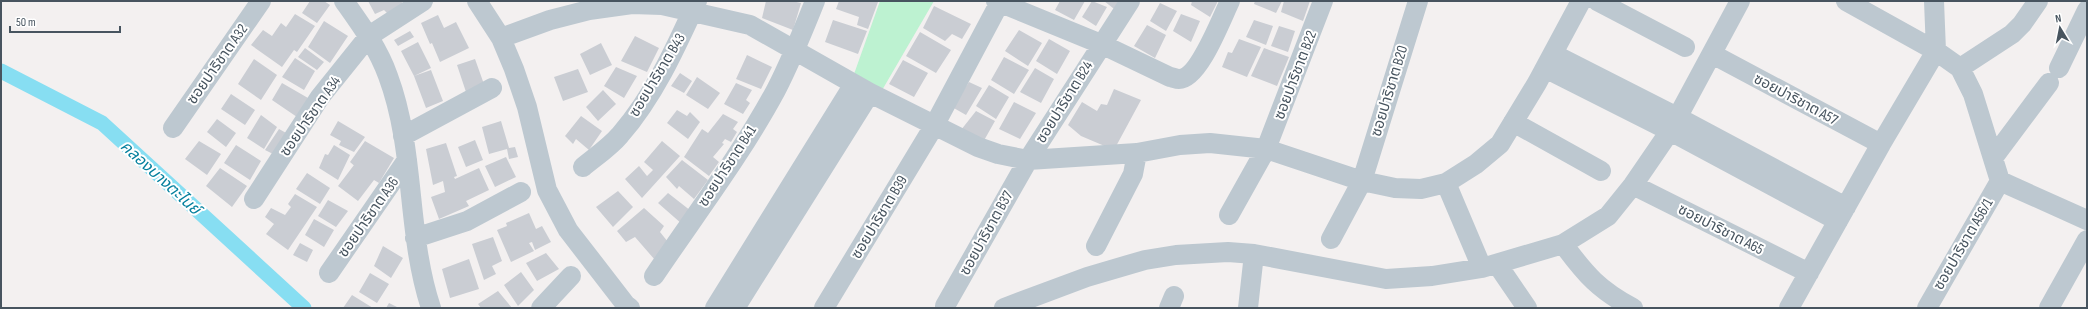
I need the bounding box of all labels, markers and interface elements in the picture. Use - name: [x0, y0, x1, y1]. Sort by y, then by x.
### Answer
- scale bar: [10, 8, 120, 34]
- north arrow: [2040, 8, 2080, 48]
- text: N: [2054, 12, 2062, 26]
- text: 50 m: [16, 15, 36, 30]
- street label: ซอยปาริชาต A32: [183, 21, 252, 108]
- street label: ซอยปาริชาต B22: [1270, 28, 1321, 122]
- street label: ซอยปาริชาต B43: [625, 30, 690, 121]
- street label: ซอยปาริชาต B20: [1367, 43, 1412, 139]
- street label: ซอยปาริชาต B24: [1032, 58, 1097, 147]
- street label: ซอยปาริชาต A57: [1750, 69, 1841, 130]
- street label: ซอยปาริชาต A34: [276, 72, 345, 160]
- street label: ซอยปาริชาต B41: [694, 121, 761, 210]
- water label: คลองบางตะไนย์: [116, 137, 206, 221]
- street label: ซอยปาริชาต B39: [847, 172, 912, 263]
- street label: ซอยปาริชาต A36: [334, 173, 403, 261]
- street label: ซอยปาริชาต B37: [955, 188, 1017, 279]
- street label: ซอยปาริชาต A56/1: [1929, 194, 1998, 294]
- street label: ซอยปาริชาต A65: [1675, 200, 1767, 259]

